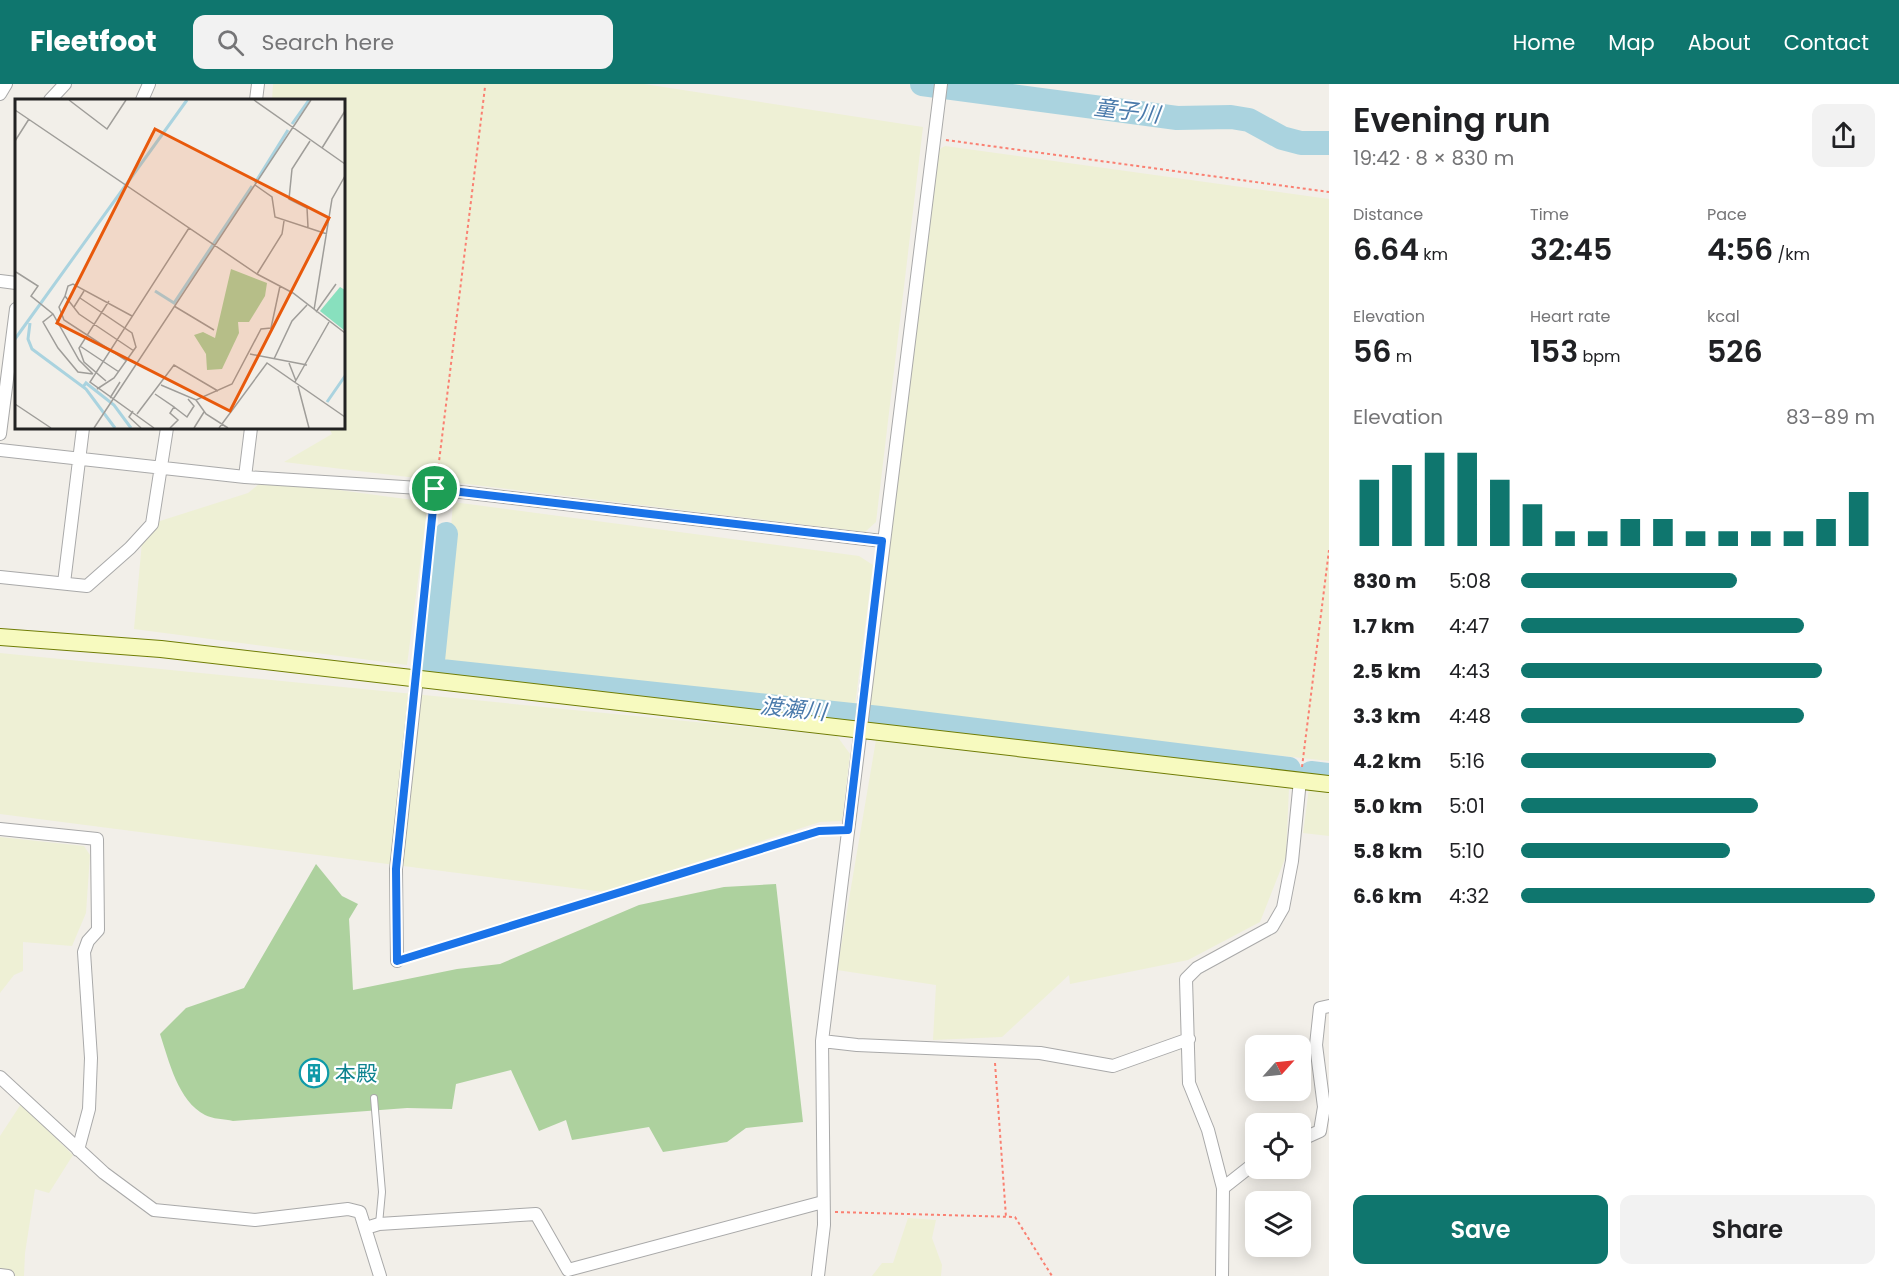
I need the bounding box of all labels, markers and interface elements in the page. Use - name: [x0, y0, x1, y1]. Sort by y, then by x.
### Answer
- search box: [193, 15, 613, 69]
- text: Fleetfoot: [30, 22, 157, 61]
- icon: search: [214, 26, 247, 59]
- text: Search here: [262, 27, 394, 58]
- text: Home: [1513, 28, 1575, 57]
- text: Map: [1608, 28, 1655, 57]
- text: About: [1688, 28, 1751, 57]
- text: Contact: [1784, 28, 1869, 57]
- water label: 童子川: [1092, 92, 1164, 131]
- text: Evening run: [1353, 97, 1551, 144]
- inset map: [15, 99, 345, 429]
- button: share: [1812, 104, 1875, 167]
- text: 19:42 · 8 × 830 m: [1353, 144, 1514, 172]
- text: Distance: [1353, 203, 1423, 226]
- text: Time: [1530, 203, 1569, 226]
- text: Pace: [1707, 203, 1747, 226]
- text: 6.64: [1353, 228, 1419, 271]
- text: 32:45: [1530, 228, 1612, 271]
- text: 4:56: [1707, 228, 1773, 271]
- text: km: [1419, 243, 1448, 266]
- text: /km: [1773, 243, 1810, 266]
- text: Elevation: [1353, 305, 1425, 328]
- text: Heart rate: [1530, 305, 1610, 328]
- text: kcal: [1707, 305, 1740, 328]
- text: 56: [1353, 330, 1392, 373]
- text: 153: [1530, 330, 1578, 373]
- text: 526: [1707, 330, 1763, 373]
- text: m: [1392, 345, 1412, 368]
- text: bpm: [1578, 345, 1621, 368]
- text: Elevation: [1353, 403, 1443, 431]
- text: 83–89 m: [1786, 403, 1875, 431]
- pin: [409, 463, 460, 514]
- icon: arrive: [418, 472, 451, 505]
- text: 830 m: [1353, 567, 1417, 595]
- text: 5:08: [1449, 567, 1491, 595]
- text: 1.7 km: [1353, 612, 1415, 640]
- text: 4:47: [1449, 612, 1489, 640]
- text: 2.5 km: [1353, 657, 1421, 685]
- text: 4:43: [1449, 657, 1490, 685]
- water label: 渡瀬川: [759, 690, 829, 728]
- text: 3.3 km: [1353, 702, 1421, 730]
- text: 4:48: [1449, 702, 1491, 730]
- text: 4.2 km: [1353, 747, 1421, 775]
- text: 5:16: [1449, 747, 1485, 775]
- text: 5.0 km: [1353, 792, 1422, 820]
- text: 5:01: [1449, 792, 1485, 820]
- text: 5.8 km: [1353, 837, 1422, 865]
- text: 5:10: [1449, 837, 1485, 865]
- text: 6.6 km: [1353, 882, 1422, 910]
- text: 4:32: [1449, 882, 1489, 910]
- north arrow: [1245, 1035, 1311, 1101]
- map controls: [1245, 1035, 1311, 1257]
- building icon: 本殿: [298, 1057, 330, 1089]
- place label: 本殿: [335, 1059, 377, 1088]
- button: locate: [1245, 1113, 1311, 1179]
- button: layers: [1245, 1191, 1311, 1257]
- button: Save: [1353, 1195, 1608, 1264]
- button: Share: [1620, 1195, 1875, 1264]

